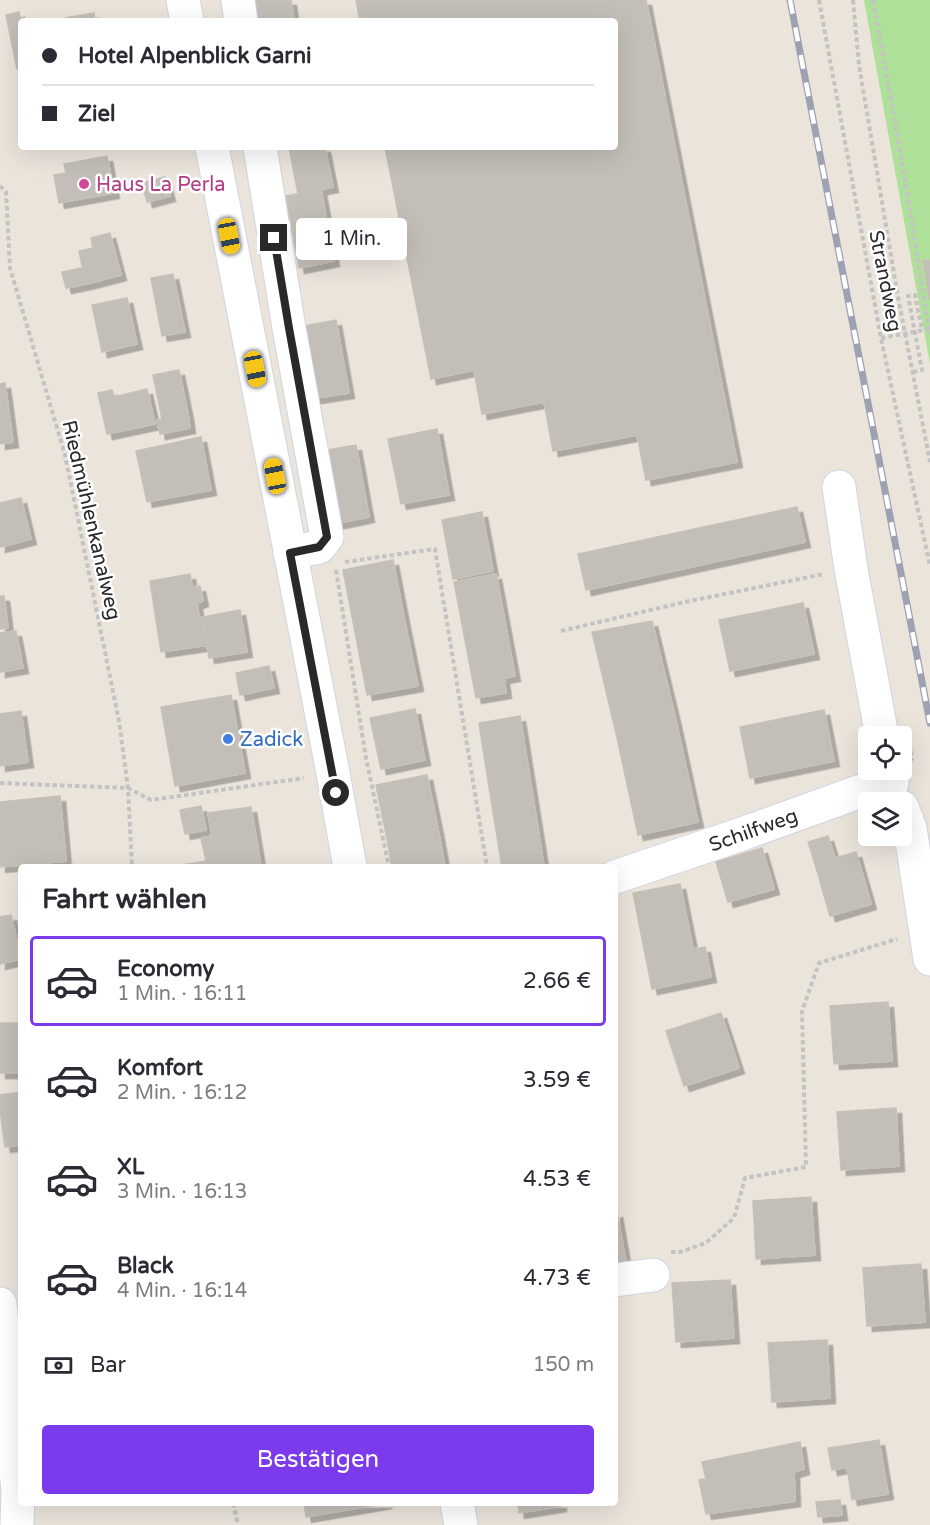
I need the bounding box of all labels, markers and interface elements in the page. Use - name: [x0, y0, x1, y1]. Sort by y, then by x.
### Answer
- text: Hotel Alpenblick Garni: [78, 43, 312, 69]
- text: Ziel: [78, 101, 115, 127]
- place label: Haus La Perla: [96, 173, 226, 197]
- marker: Haus La Perla: [77, 177, 91, 191]
- car: [217, 217, 241, 255]
- callout: 1 Min.: [295, 217, 406, 259]
- route end: [260, 224, 287, 251]
- text: 1 Min.: [322, 227, 381, 251]
- street label: Strandweg: [863, 228, 907, 334]
- car: [243, 350, 267, 388]
- street label: Riedmühlenkanalweg: [56, 418, 126, 622]
- car: [263, 457, 287, 495]
- map controls: [858, 726, 912, 846]
- button: locate: [858, 726, 912, 780]
- place label: Zadick: [240, 728, 303, 752]
- marker: Zadick: [221, 732, 235, 746]
- route start: [322, 779, 349, 806]
- button: layers: [858, 792, 912, 846]
- street label: Schilfweg: [706, 804, 801, 857]
- text: Fahrt wählen: [42, 883, 207, 916]
- icon: car: [45, 954, 99, 1008]
- text: Economy: [117, 956, 214, 982]
- text: 2.66 €: [523, 968, 591, 994]
- text: 1 Min. · 16:11: [117, 982, 247, 1006]
- icon: car: [45, 1053, 99, 1107]
- text: Komfort: [117, 1055, 203, 1081]
- text: 3.59 €: [523, 1067, 591, 1093]
- text: 2 Min. · 16:12: [117, 1081, 247, 1105]
- icon: car: [45, 1152, 99, 1206]
- text: XL: [117, 1154, 144, 1180]
- text: 4.53 €: [523, 1166, 591, 1192]
- text: 3 Min. · 16:13: [117, 1180, 247, 1204]
- icon: car: [45, 1251, 99, 1305]
- text: Black: [117, 1253, 174, 1279]
- text: 4.73 €: [523, 1265, 591, 1291]
- text: 4 Min. · 16:14: [117, 1279, 247, 1303]
- icon: cash: [42, 1349, 75, 1382]
- text: Bar: [90, 1352, 126, 1378]
- text: 150 m: [533, 1353, 594, 1377]
- button: Bestätigen: [42, 1425, 594, 1494]

